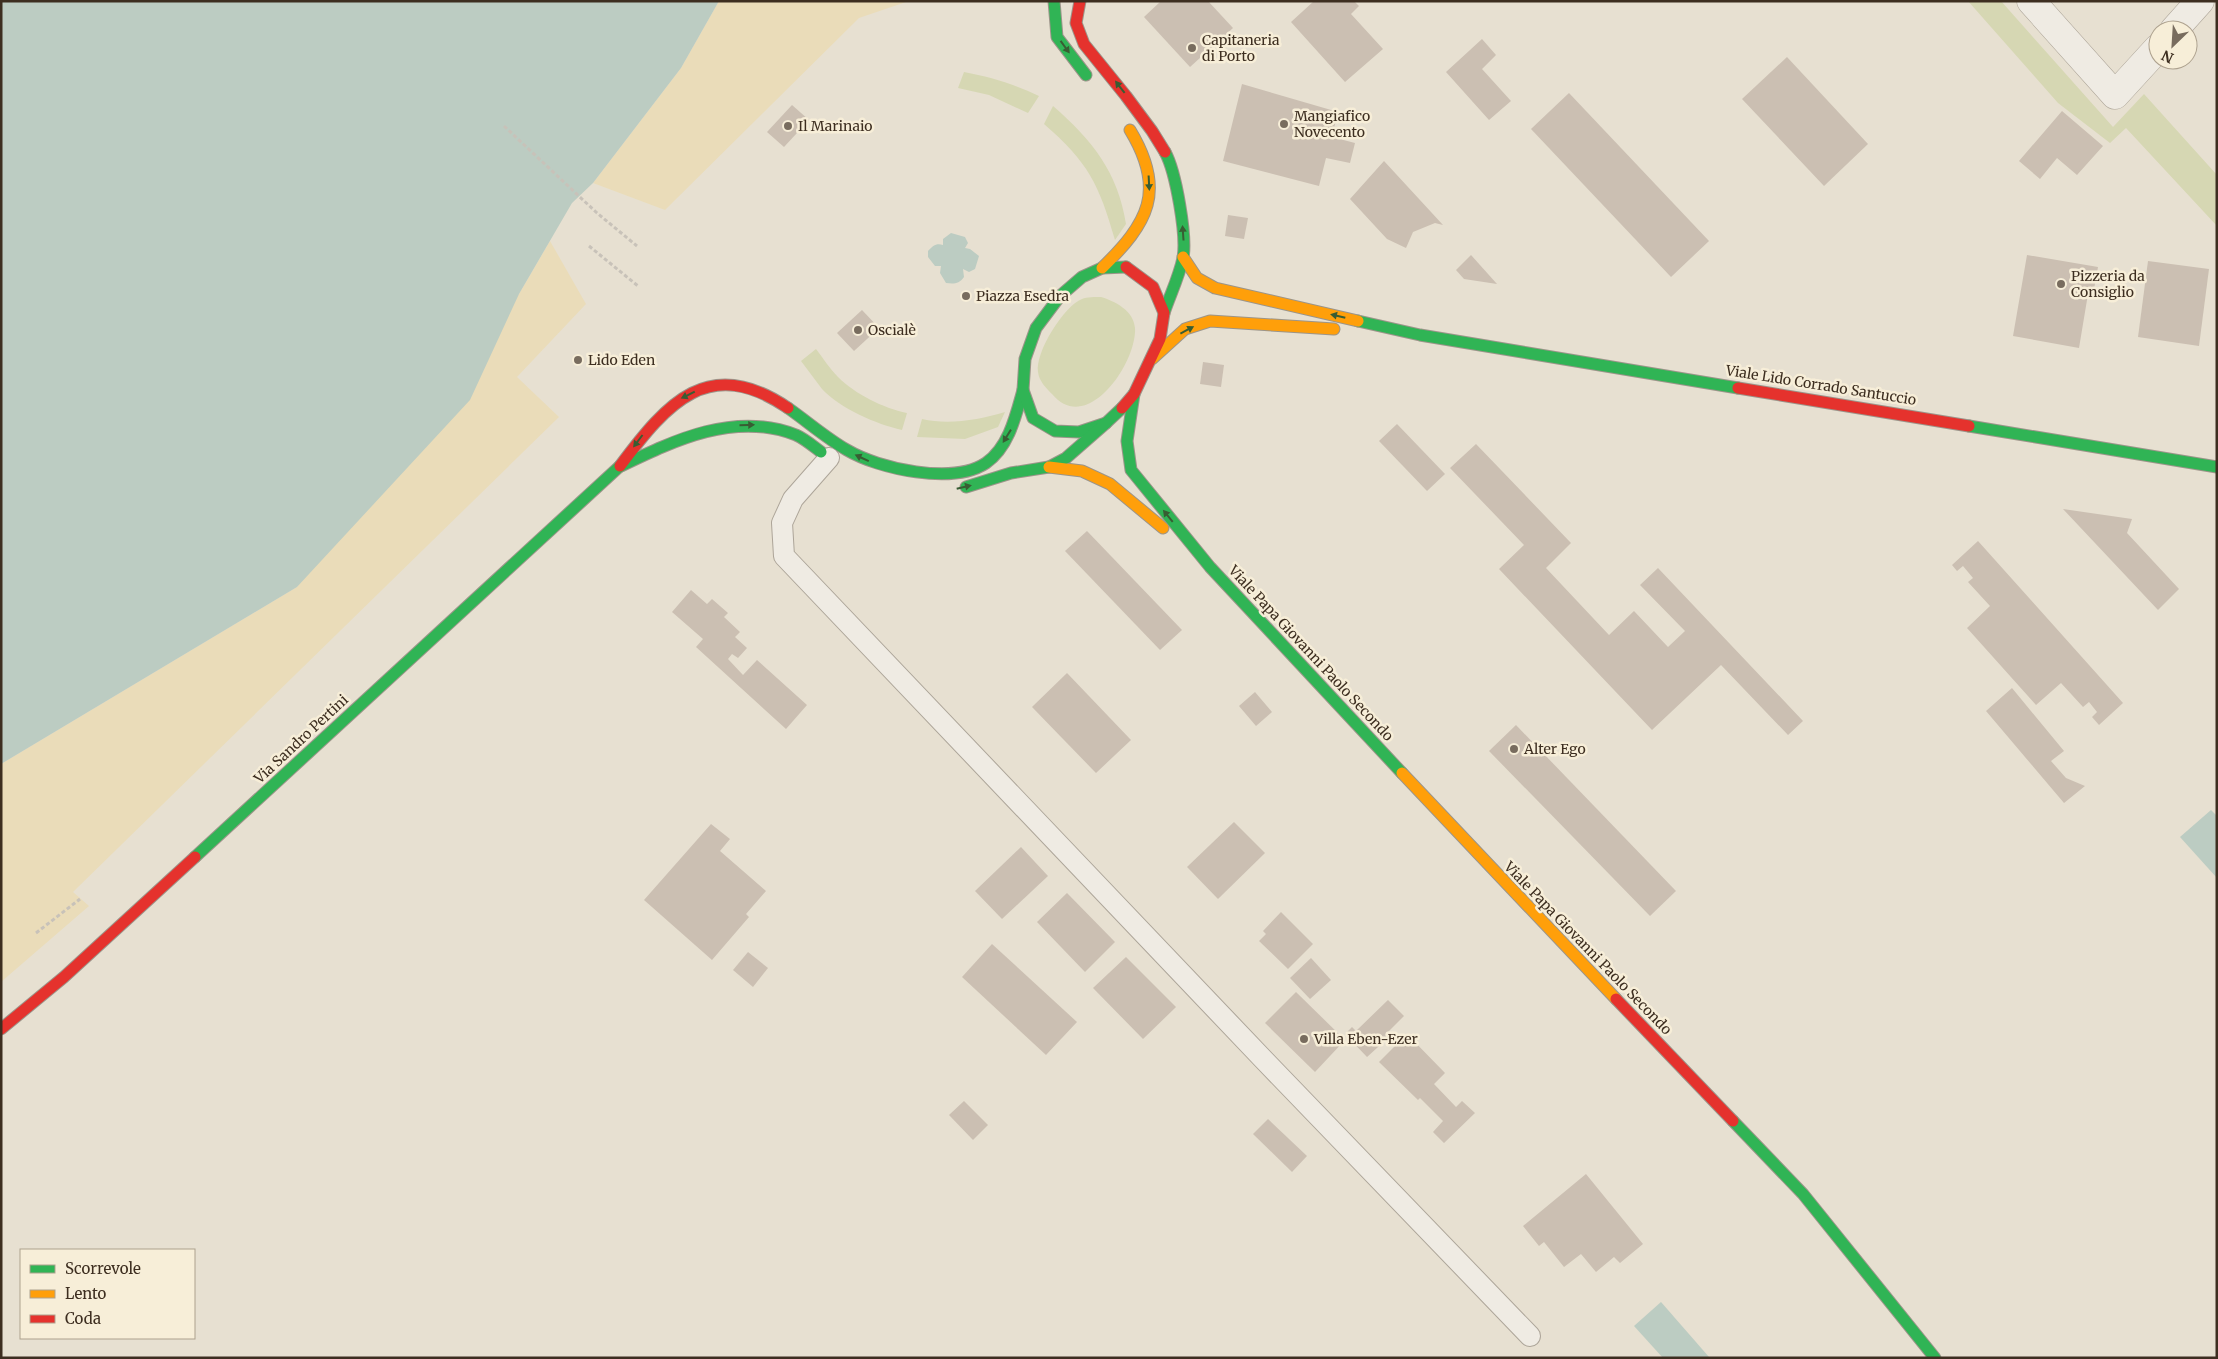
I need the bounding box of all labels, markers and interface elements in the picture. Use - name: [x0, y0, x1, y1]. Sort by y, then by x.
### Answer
- north arrow: [2148, 20, 2198, 70]
- place label: Capitaneria di Porto: [1202, 31, 1280, 65]
- one-way arrow: [1060, 40, 1070, 54]
- marker: Capitaneria di Porto: [1186, 42, 1198, 54]
- text: N: [2159, 46, 2176, 67]
- one-way arrow: [1114, 81, 1125, 94]
- place label: Mangiafico Novecento: [1294, 107, 1370, 141]
- place label: Il Marinaio: [798, 117, 873, 135]
- marker: Mangiafico Novecento: [1278, 118, 1290, 130]
- marker: Il Marinaio: [782, 120, 794, 132]
- one-way arrow: [1145, 175, 1153, 191]
- one-way arrow: [1178, 225, 1186, 241]
- place label: Pizzeria da Consiglio: [2071, 267, 2145, 301]
- marker: Pizzeria da Consiglio: [2055, 278, 2067, 290]
- place label: Piazza Esedra: [976, 287, 1070, 305]
- marker: Piazza Esedra: [960, 290, 972, 302]
- one-way arrow: [1331, 312, 1346, 320]
- place label: Oscialè: [868, 321, 916, 339]
- marker: Oscialè: [852, 324, 864, 336]
- one-way arrow: [1180, 326, 1195, 334]
- place label: Lido Eden: [588, 351, 655, 369]
- marker: Lido Eden: [572, 354, 584, 366]
- street label: Viale Lido Corrado Santuccio: [1724, 361, 1917, 409]
- one-way arrow: [681, 391, 695, 399]
- one-way arrow: [739, 421, 755, 429]
- one-way arrow: [1003, 429, 1012, 443]
- one-way arrow: [633, 434, 643, 448]
- one-way arrow: [855, 454, 869, 462]
- one-way arrow: [957, 483, 972, 491]
- one-way arrow: [1163, 510, 1174, 523]
- street label: Viale Papa Giovanni Paolo Secondo: [1224, 561, 1397, 745]
- street label: Via Sandro Pertini: [249, 690, 352, 788]
- place label: Alter Ego: [1523, 740, 1586, 758]
- marker: Alter Ego: [1508, 743, 1520, 755]
- street label: Viale Papa Giovanni Paolo Secondo: [1500, 857, 1676, 1038]
- place label: Villa Eben-Ezer: [1313, 1030, 1418, 1048]
- marker: Villa Eben-Ezer: [1298, 1033, 1310, 1045]
- legend: [20, 1249, 195, 1339]
- text: Scorrevole: [65, 1259, 141, 1278]
- text: Lento: [65, 1284, 107, 1303]
- text: Coda: [65, 1309, 101, 1328]

